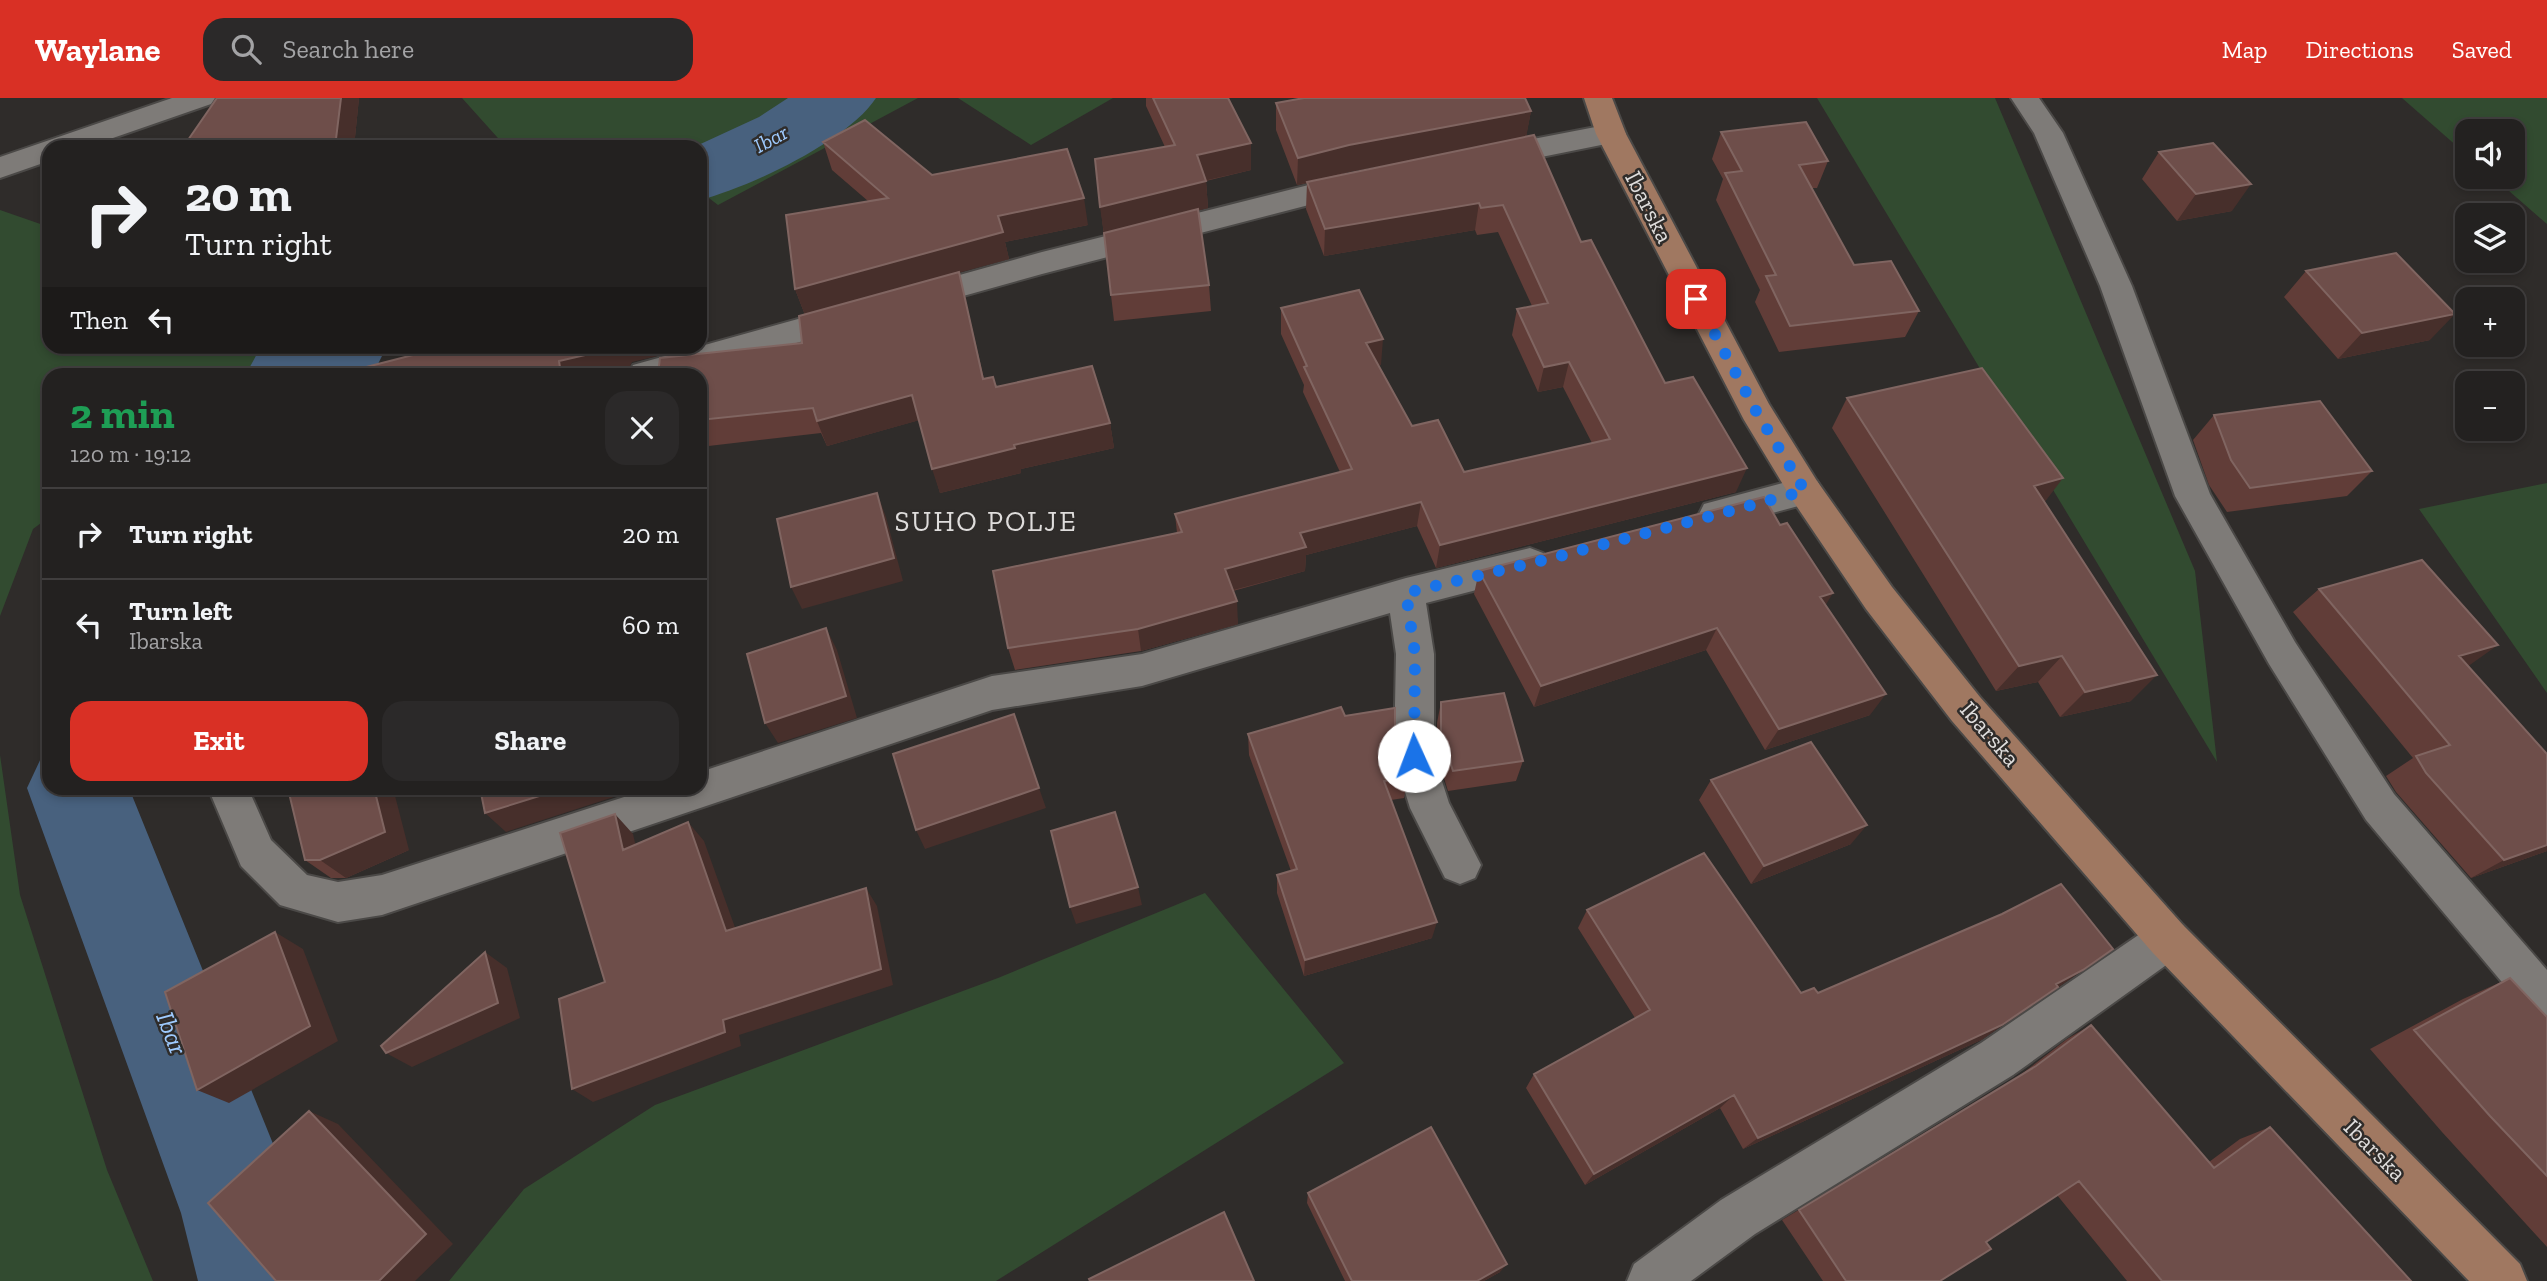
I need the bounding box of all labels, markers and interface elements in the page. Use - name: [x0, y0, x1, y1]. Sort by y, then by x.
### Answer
- search box: [203, 18, 693, 81]
- text: Waylane: [35, 30, 161, 69]
- icon: search: [227, 30, 265, 68]
- text: Search here: [283, 33, 414, 65]
- text: Map: [2222, 35, 2268, 64]
- text: Directions: [2306, 35, 2414, 64]
- text: Saved: [2452, 35, 2512, 64]
- water label: Ibar: [749, 119, 793, 158]
- map controls: [2455, 119, 2525, 441]
- button: sound: [2455, 119, 2525, 189]
- text: 20 m: [185, 165, 292, 224]
- street label: Ibarska: [1619, 166, 1680, 248]
- icon: right: [70, 168, 161, 259]
- button: layers: [2455, 203, 2525, 273]
- text: Turn right: [185, 225, 332, 263]
- pin: [1666, 269, 1726, 329]
- icon: arrive: [1677, 280, 1715, 318]
- button: +: [2455, 287, 2525, 357]
- icon: left: [142, 301, 180, 339]
- text: Then: [70, 304, 128, 336]
- button: −: [2455, 371, 2525, 441]
- text: 2 min: [70, 388, 175, 439]
- button: close: [605, 391, 679, 465]
- text: 120 m · 19:12: [70, 440, 191, 468]
- district label: SUHO POLJE: [894, 505, 1078, 538]
- icon: right: [70, 515, 108, 553]
- text: Turn right: [129, 518, 252, 550]
- text: 20 m: [622, 518, 679, 550]
- text: Turn left: [129, 595, 232, 627]
- icon: left: [70, 606, 108, 644]
- text: 60 m: [622, 609, 679, 641]
- text: Ibarska: [129, 627, 203, 655]
- street label: Ibarska: [1954, 695, 2027, 772]
- button: Exit: [70, 701, 368, 781]
- button: Share: [382, 701, 679, 781]
- position arrow: [1377, 719, 1451, 793]
- water label: Ibar: [149, 1007, 195, 1059]
- street label: Ibarska: [2338, 1112, 2413, 1187]

